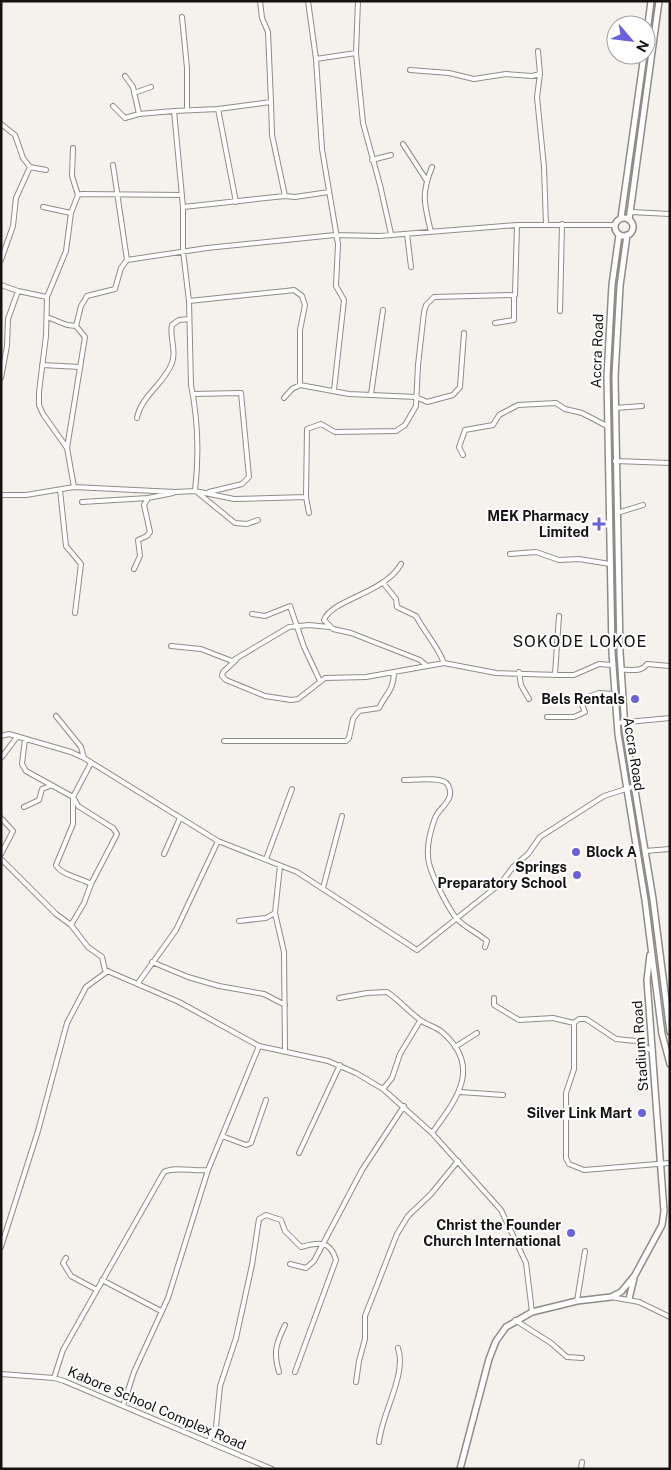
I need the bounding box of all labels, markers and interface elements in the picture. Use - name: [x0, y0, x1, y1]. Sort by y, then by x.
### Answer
- north arrow: [606, 15, 656, 65]
- text: N: [633, 38, 652, 55]
- street label: Accra Road: [588, 314, 606, 388]
- place label: MEK Pharmacy Limited: [487, 508, 589, 540]
- marker: MEK Pharmacy Limited: [593, 518, 605, 530]
- district label: SOKODE LOKOE: [512, 632, 648, 651]
- place label: Bels Rentals: [541, 691, 625, 707]
- marker: Bels Rentals: [629, 693, 641, 705]
- street label: Accra Road: [620, 716, 648, 792]
- place label: Block A: [586, 844, 637, 860]
- marker: Block A: [570, 846, 582, 858]
- place label: Springs Preparatory School: [438, 859, 567, 891]
- marker: Springs Preparatory School: [571, 869, 583, 881]
- street label: Stadium Road: [629, 1000, 651, 1092]
- place label: Silver Link Mart: [526, 1105, 632, 1121]
- marker: Silver Link Mart: [636, 1107, 648, 1119]
- place label: Christ the Founder Church International: [423, 1217, 561, 1249]
- marker: Christ the Founder Church International: [565, 1227, 577, 1239]
- street label: Kabore School Complex Road: [65, 1363, 249, 1453]

